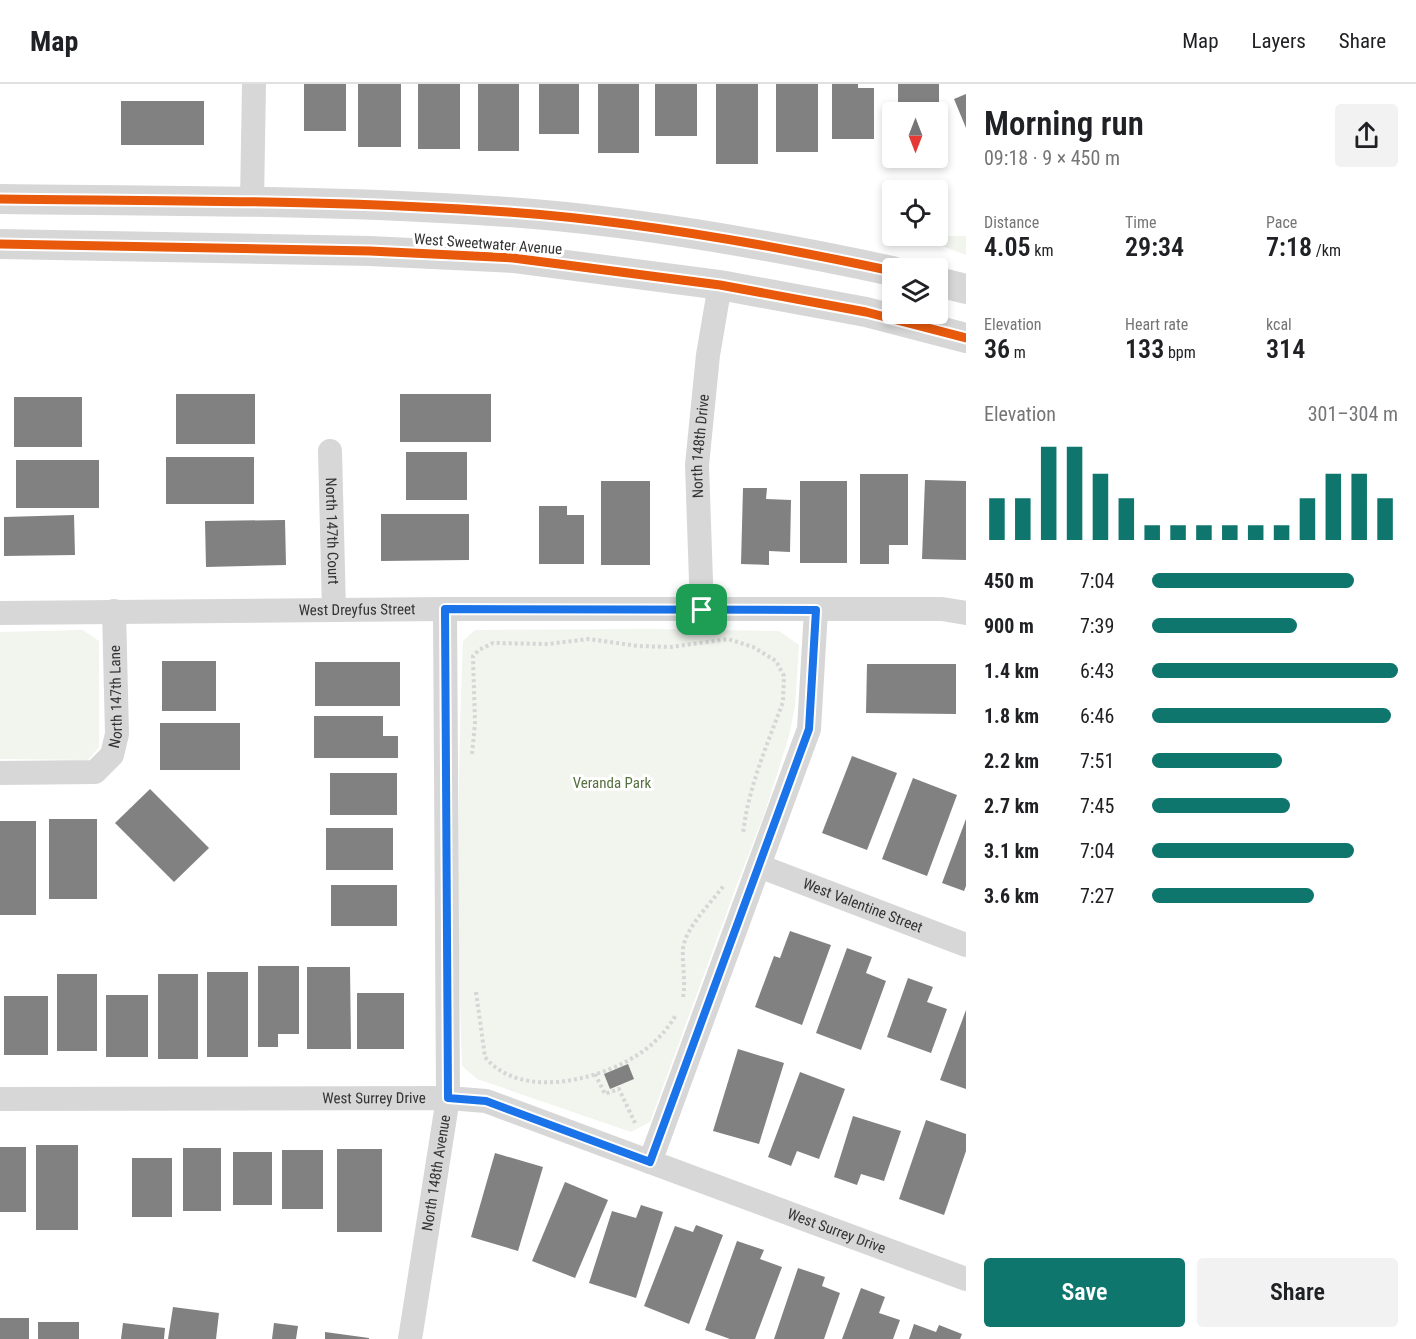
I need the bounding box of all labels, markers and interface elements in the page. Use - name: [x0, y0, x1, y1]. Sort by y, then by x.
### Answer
- text: Map: [30, 25, 78, 58]
- text: Map: [1182, 29, 1219, 53]
- text: Layers: [1252, 29, 1306, 53]
- text: Share: [1339, 29, 1386, 53]
- north arrow: [882, 102, 948, 168]
- map controls: [882, 102, 948, 324]
- text: Morning run: [984, 104, 1144, 143]
- button: share: [1335, 104, 1398, 167]
- text: 09:18 · 9 × 450 m: [984, 146, 1120, 170]
- button: locate: [882, 180, 948, 246]
- text: Distance: [984, 213, 1039, 232]
- text: Time: [1125, 213, 1157, 232]
- text: Pace: [1266, 213, 1297, 232]
- street label: West Sweetwater Avenue: [413, 230, 563, 258]
- text: 4.05: [984, 232, 1031, 262]
- text: 29:34: [1125, 232, 1184, 262]
- text: 7:18: [1266, 232, 1312, 262]
- text: km: [1031, 241, 1054, 260]
- text: /km: [1312, 241, 1341, 260]
- button: layers: [882, 258, 948, 324]
- text: Elevation: [984, 315, 1042, 334]
- text: Heart rate: [1125, 315, 1188, 334]
- text: kcal: [1266, 315, 1292, 334]
- text: 36: [984, 334, 1010, 364]
- text: 133: [1125, 334, 1164, 364]
- text: 314: [1266, 334, 1305, 364]
- text: m: [1010, 343, 1026, 362]
- text: bpm: [1164, 343, 1196, 362]
- street label: North 148th Drive: [688, 393, 713, 499]
- text: Elevation: [984, 402, 1056, 426]
- text: 301–304 m: [1308, 402, 1398, 426]
- street label: North 147th Court: [322, 477, 342, 585]
- text: 450 m: [984, 569, 1034, 593]
- text: 7:04: [1080, 569, 1114, 593]
- pin: [676, 584, 727, 635]
- icon: arrive: [685, 593, 718, 626]
- street label: West Dreyfus Street: [299, 600, 415, 619]
- text: 900 m: [984, 614, 1034, 638]
- text: 7:39: [1080, 614, 1114, 638]
- street label: North 147th Lane: [105, 645, 126, 750]
- text: 1.4 km: [984, 659, 1039, 683]
- text: 6:43: [1080, 659, 1114, 683]
- text: 1.8 km: [984, 704, 1039, 728]
- text: 6:46: [1080, 704, 1114, 728]
- text: 2.2 km: [984, 749, 1039, 773]
- text: 7:51: [1080, 749, 1114, 773]
- park label: Veranda Park: [573, 774, 652, 792]
- text: 2.7 km: [984, 794, 1039, 818]
- text: 7:45: [1080, 794, 1114, 818]
- text: 3.1 km: [984, 839, 1039, 863]
- text: 7:04: [1080, 839, 1114, 863]
- street label: West Valentine Street: [800, 875, 925, 937]
- text: 3.6 km: [984, 884, 1039, 908]
- text: 7:27: [1080, 884, 1114, 908]
- street label: West Surrey Drive: [322, 1089, 426, 1107]
- street label: North 148th Avenue: [418, 1114, 454, 1232]
- street label: West Surrey Drive: [785, 1205, 888, 1257]
- button: Save: [984, 1258, 1185, 1327]
- button: Share: [1197, 1258, 1398, 1327]

